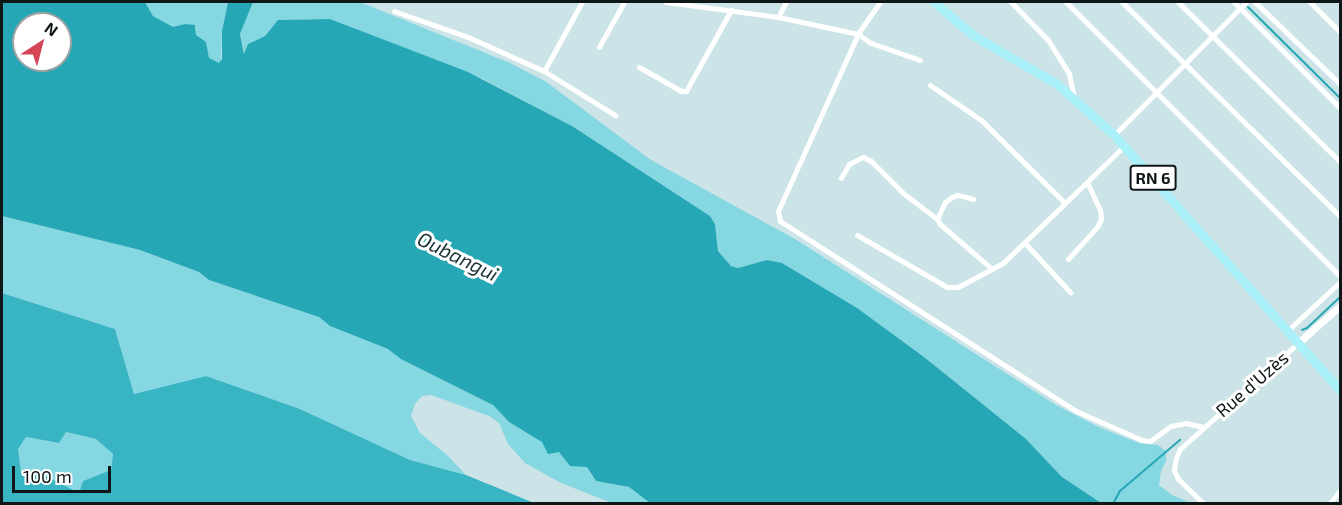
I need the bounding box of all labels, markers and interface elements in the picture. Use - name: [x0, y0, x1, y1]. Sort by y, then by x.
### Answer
- north arrow: [12, 12, 72, 72]
- text: N: [41, 18, 62, 40]
- road number: RN 6: [1129, 165, 1177, 191]
- water label: Oubangui: [414, 226, 502, 286]
- street label: Rue d'Uzès: [1211, 347, 1293, 421]
- scale bar: [15, 454, 114, 492]
- text: 100 m: [23, 465, 72, 487]

